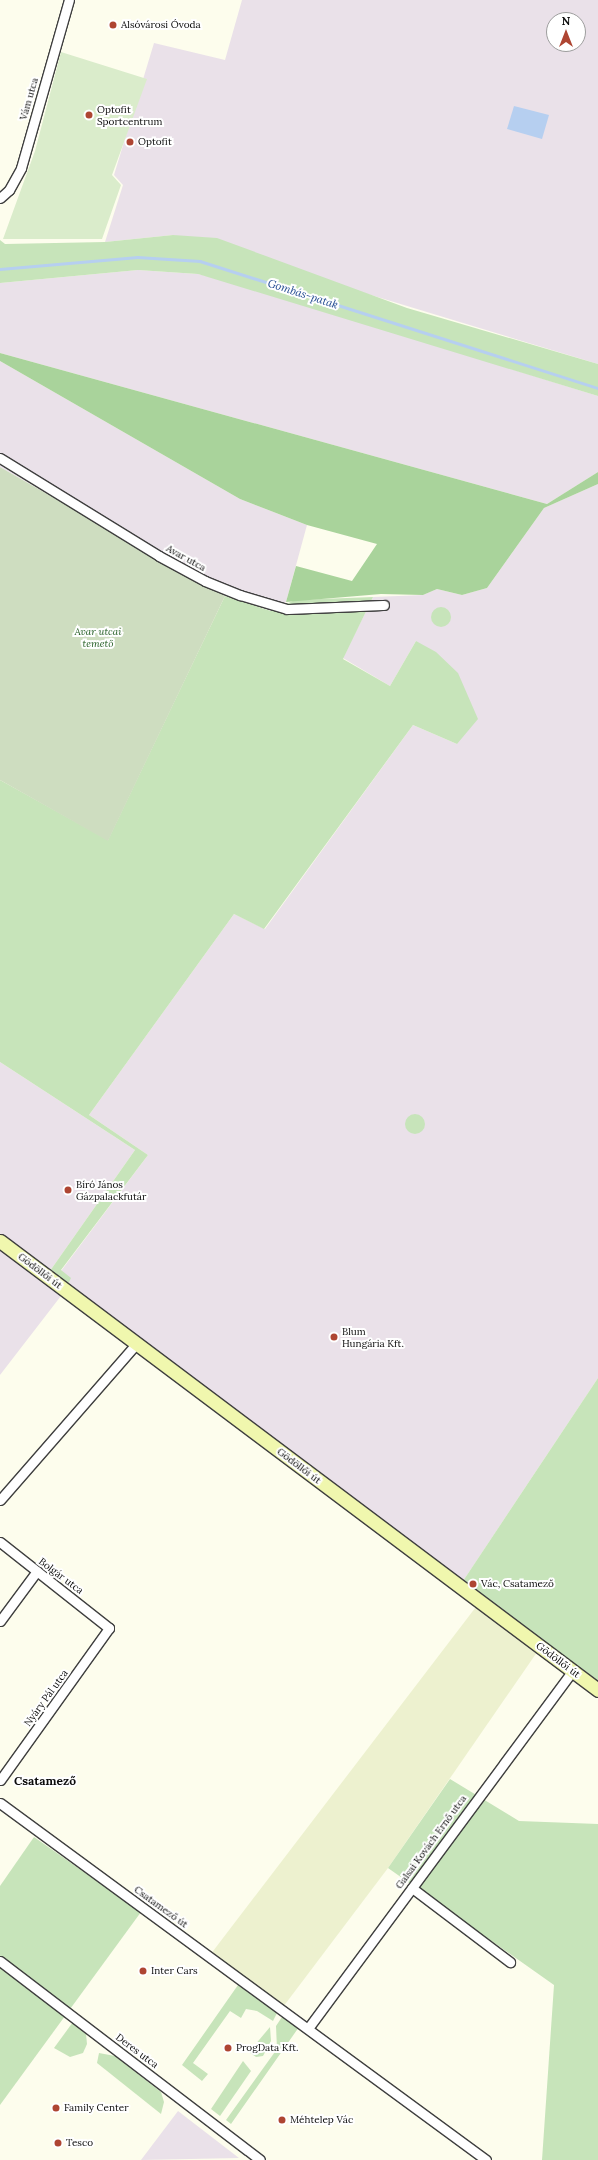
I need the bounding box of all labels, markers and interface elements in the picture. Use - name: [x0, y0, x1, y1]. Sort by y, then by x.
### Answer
- north arrow: [546, 12, 586, 52]
- text: N: [562, 14, 570, 28]
- place label: Alsóvárosi Óvoda: [121, 19, 201, 31]
- marker: Alsóvárosi Óvoda: [108, 20, 118, 30]
- street label: Vám utca: [17, 77, 41, 121]
- place label: Optofit Sportcentrum: [97, 103, 162, 126]
- marker: Optofit Sportcentrum: [84, 110, 94, 120]
- place label: Optofit: [138, 136, 172, 148]
- marker: Optofit: [125, 137, 135, 147]
- water label: Gombás-patak: [266, 276, 340, 312]
- street label: Avar utca: [164, 542, 208, 574]
- park label: Avar utcai temető: [74, 625, 122, 648]
- place label: Bíró János Gázpalackfutár: [76, 1178, 146, 1202]
- marker: Bíró János Gázpalackfutár: [63, 1185, 73, 1195]
- street label: Gödöllői út: [16, 1251, 64, 1291]
- place label: Blum Hungária Kft.: [342, 1325, 404, 1348]
- marker: Blum Hungária Kft.: [329, 1332, 339, 1342]
- street label: Gödöllői út: [275, 1446, 323, 1486]
- street label: Bolgár utca: [36, 1555, 86, 1597]
- place label: Vác, Csatamező: [481, 1578, 554, 1590]
- marker: Vác, Csatamező: [468, 1579, 478, 1589]
- street label: Gödöllői út: [534, 1640, 582, 1680]
- street label: Nyáry Pál utca: [21, 1667, 71, 1729]
- district label: Csatamező: [14, 1774, 76, 1788]
- street label: Galsai Kovách Ernő utca: [393, 1793, 469, 1891]
- street label: Csatamező út: [132, 1883, 190, 1931]
- place label: Inter Cars: [151, 1965, 198, 1977]
- marker: Inter Cars: [138, 1966, 148, 1976]
- street label: Deres utca: [113, 2031, 161, 2071]
- place label: ProgData Kft.: [236, 2042, 299, 2054]
- marker: ProgData Kft.: [223, 2043, 233, 2053]
- place label: Family Center: [64, 2102, 129, 2114]
- marker: Family Center: [51, 2103, 61, 2113]
- place label: Méhtelep Vác: [290, 2114, 353, 2126]
- marker: Méhtelep Vác: [277, 2115, 287, 2125]
- place label: Tesco: [66, 2137, 93, 2149]
- marker: Tesco: [53, 2138, 63, 2148]

